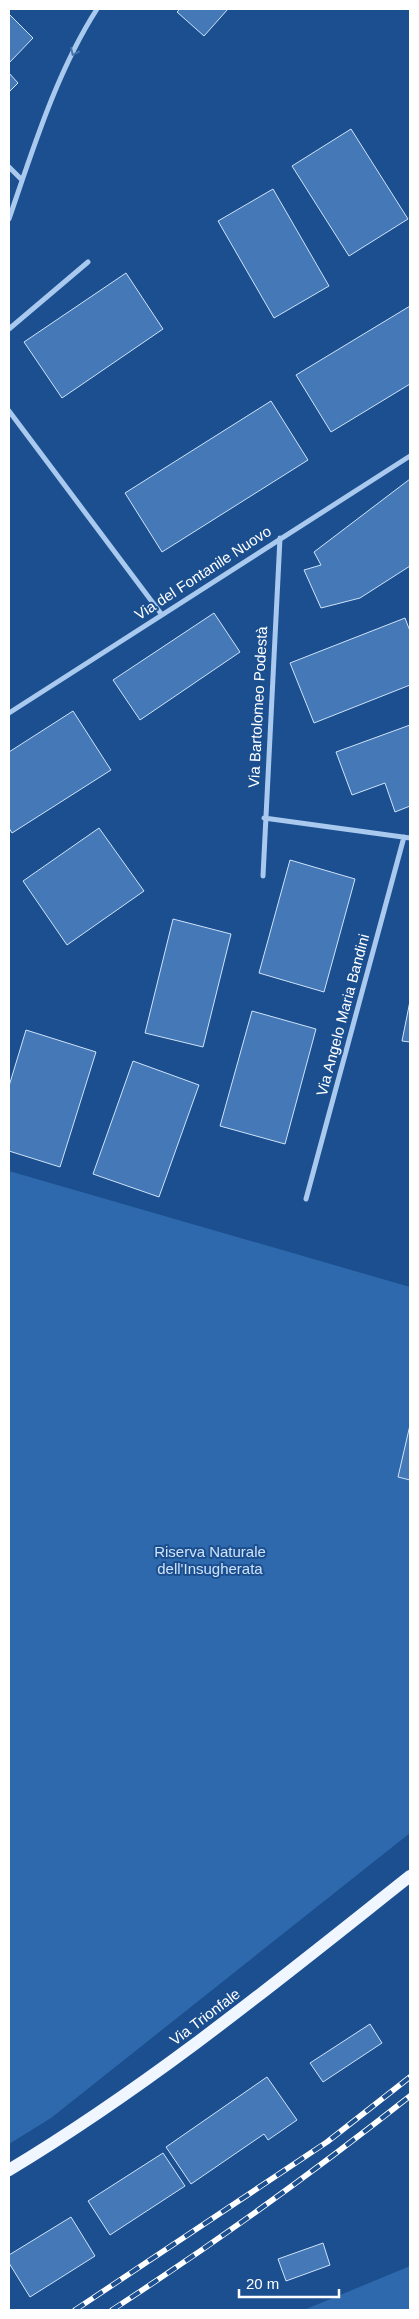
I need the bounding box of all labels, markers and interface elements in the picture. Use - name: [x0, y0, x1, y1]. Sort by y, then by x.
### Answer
- one-way arrow: [70, 47, 81, 56]
- street label: Via del Fontanile Nuovo: [131, 522, 274, 623]
- street label: Via Bartolomeo Podestà: [245, 625, 270, 788]
- street label: Via Angelo Maria Bandini: [313, 932, 372, 1098]
- park label: Riserva Naturale dell'Insugherata: [154, 1543, 266, 1577]
- street label: Via Trionfale: [166, 1985, 243, 2048]
- scale bar: [239, 2266, 339, 2298]
- text: 20 m: [246, 2275, 279, 2292]

